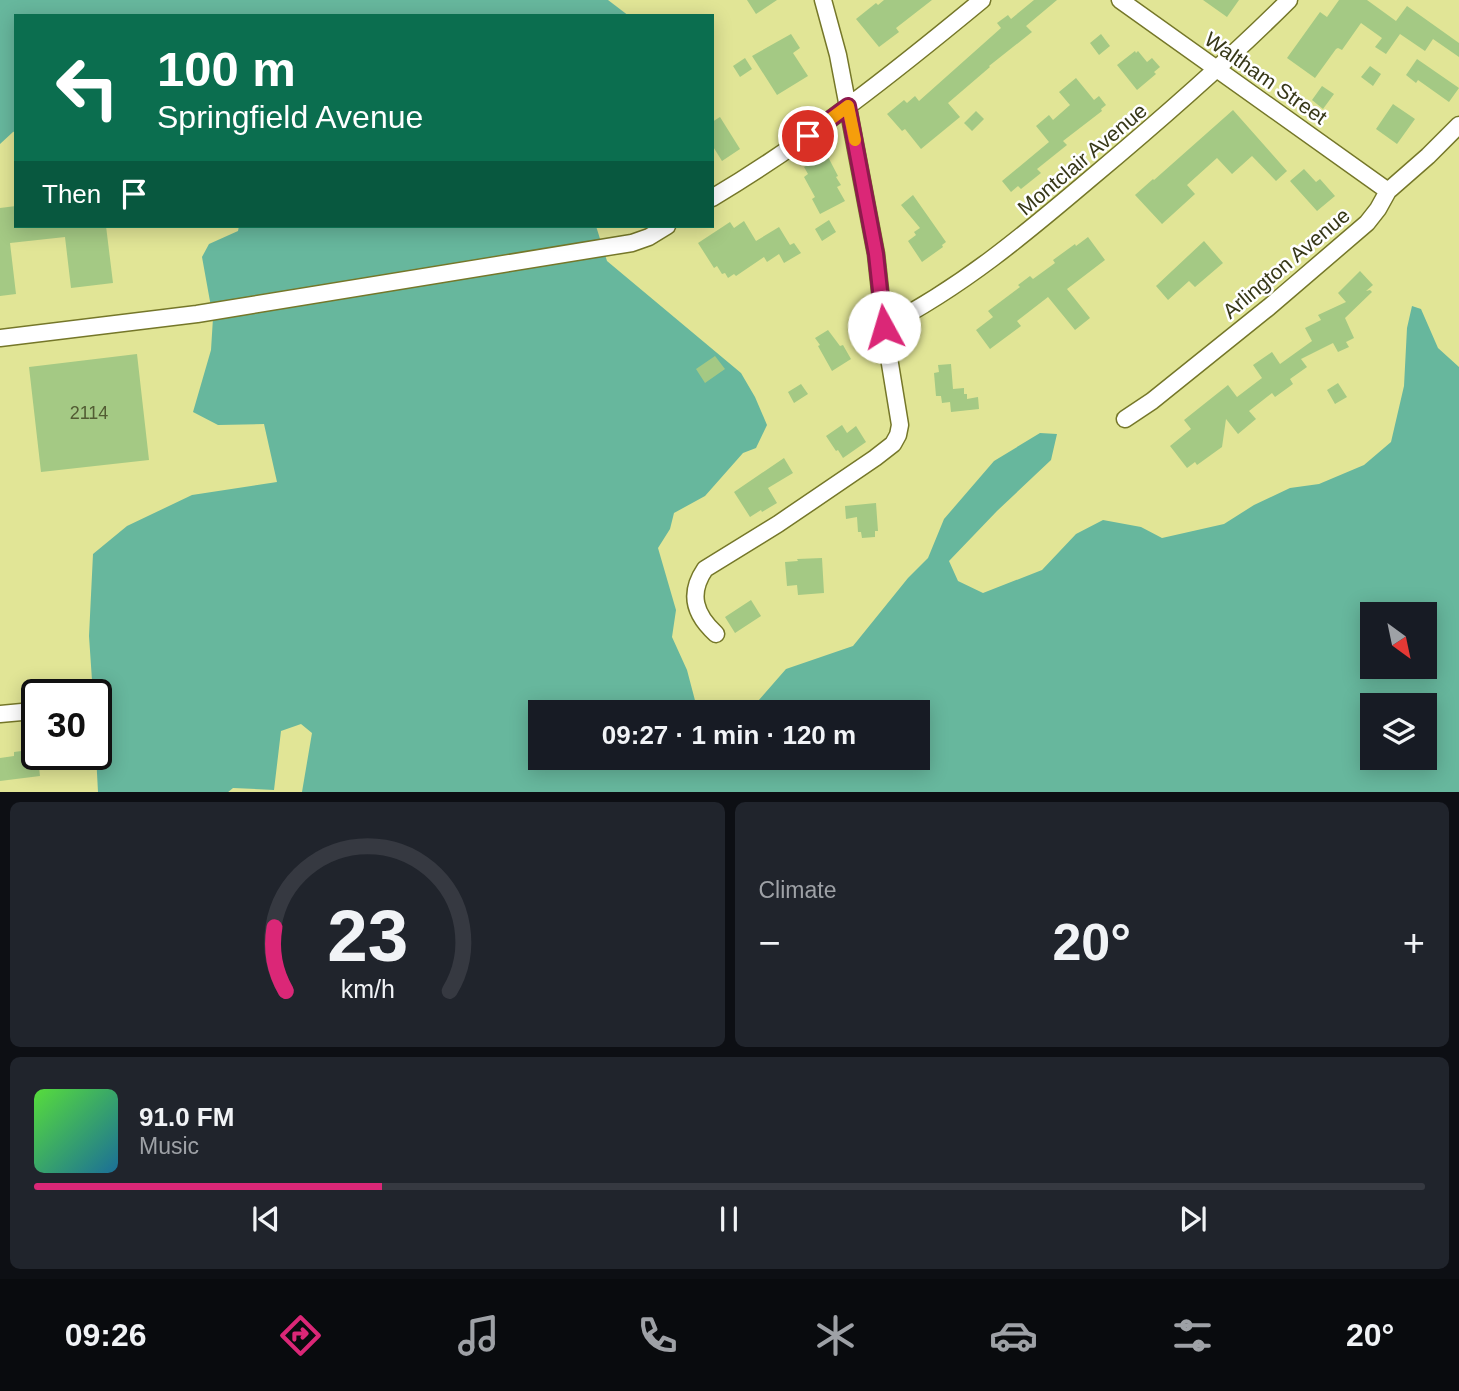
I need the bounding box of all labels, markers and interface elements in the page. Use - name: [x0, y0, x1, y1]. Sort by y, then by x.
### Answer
- street label: Waltham Street: [1200, 27, 1332, 129]
- icon: left: [42, 42, 133, 133]
- text: 100 m: [157, 42, 296, 96]
- text: Springfield Avenue: [157, 99, 423, 135]
- street label: Montclair Avenue: [1013, 99, 1151, 219]
- pin: [778, 106, 838, 166]
- icon: arrive: [789, 117, 827, 155]
- icon: arrive: [115, 175, 153, 213]
- text: Then: [42, 179, 101, 209]
- street label: Arlington Avenue: [1218, 203, 1354, 323]
- position arrow: [847, 290, 921, 364]
- house number: 2114: [70, 403, 108, 423]
- north arrow: [1360, 602, 1437, 679]
- map controls: [1360, 602, 1437, 770]
- speed limit sign: 30: [21, 679, 112, 770]
- button: layers: [1360, 693, 1437, 770]
- text: 09:27 · 1 min · 120 m: [602, 720, 856, 750]
- text: Climate: [759, 877, 836, 903]
- text: 23: [327, 895, 408, 976]
- text: 20°: [1052, 913, 1131, 971]
- text: −: [759, 922, 781, 964]
- text: +: [1403, 922, 1425, 964]
- text: km/h: [340, 974, 394, 1002]
- text: 91.0 FM: [139, 1102, 234, 1132]
- text: Music: [139, 1133, 199, 1159]
- icon: previous: [247, 1200, 285, 1238]
- icon: pause: [710, 1200, 748, 1238]
- icon: next: [1174, 1200, 1212, 1238]
- icon: directions: [276, 1311, 325, 1360]
- icon: music: [454, 1311, 503, 1360]
- icon: phone: [633, 1311, 682, 1360]
- icon: climate: [811, 1311, 860, 1360]
- icon: car: [989, 1311, 1038, 1360]
- icon: filters: [1168, 1311, 1217, 1360]
- text: 09:26: [65, 1317, 147, 1353]
- text: 20°: [1346, 1317, 1394, 1353]

